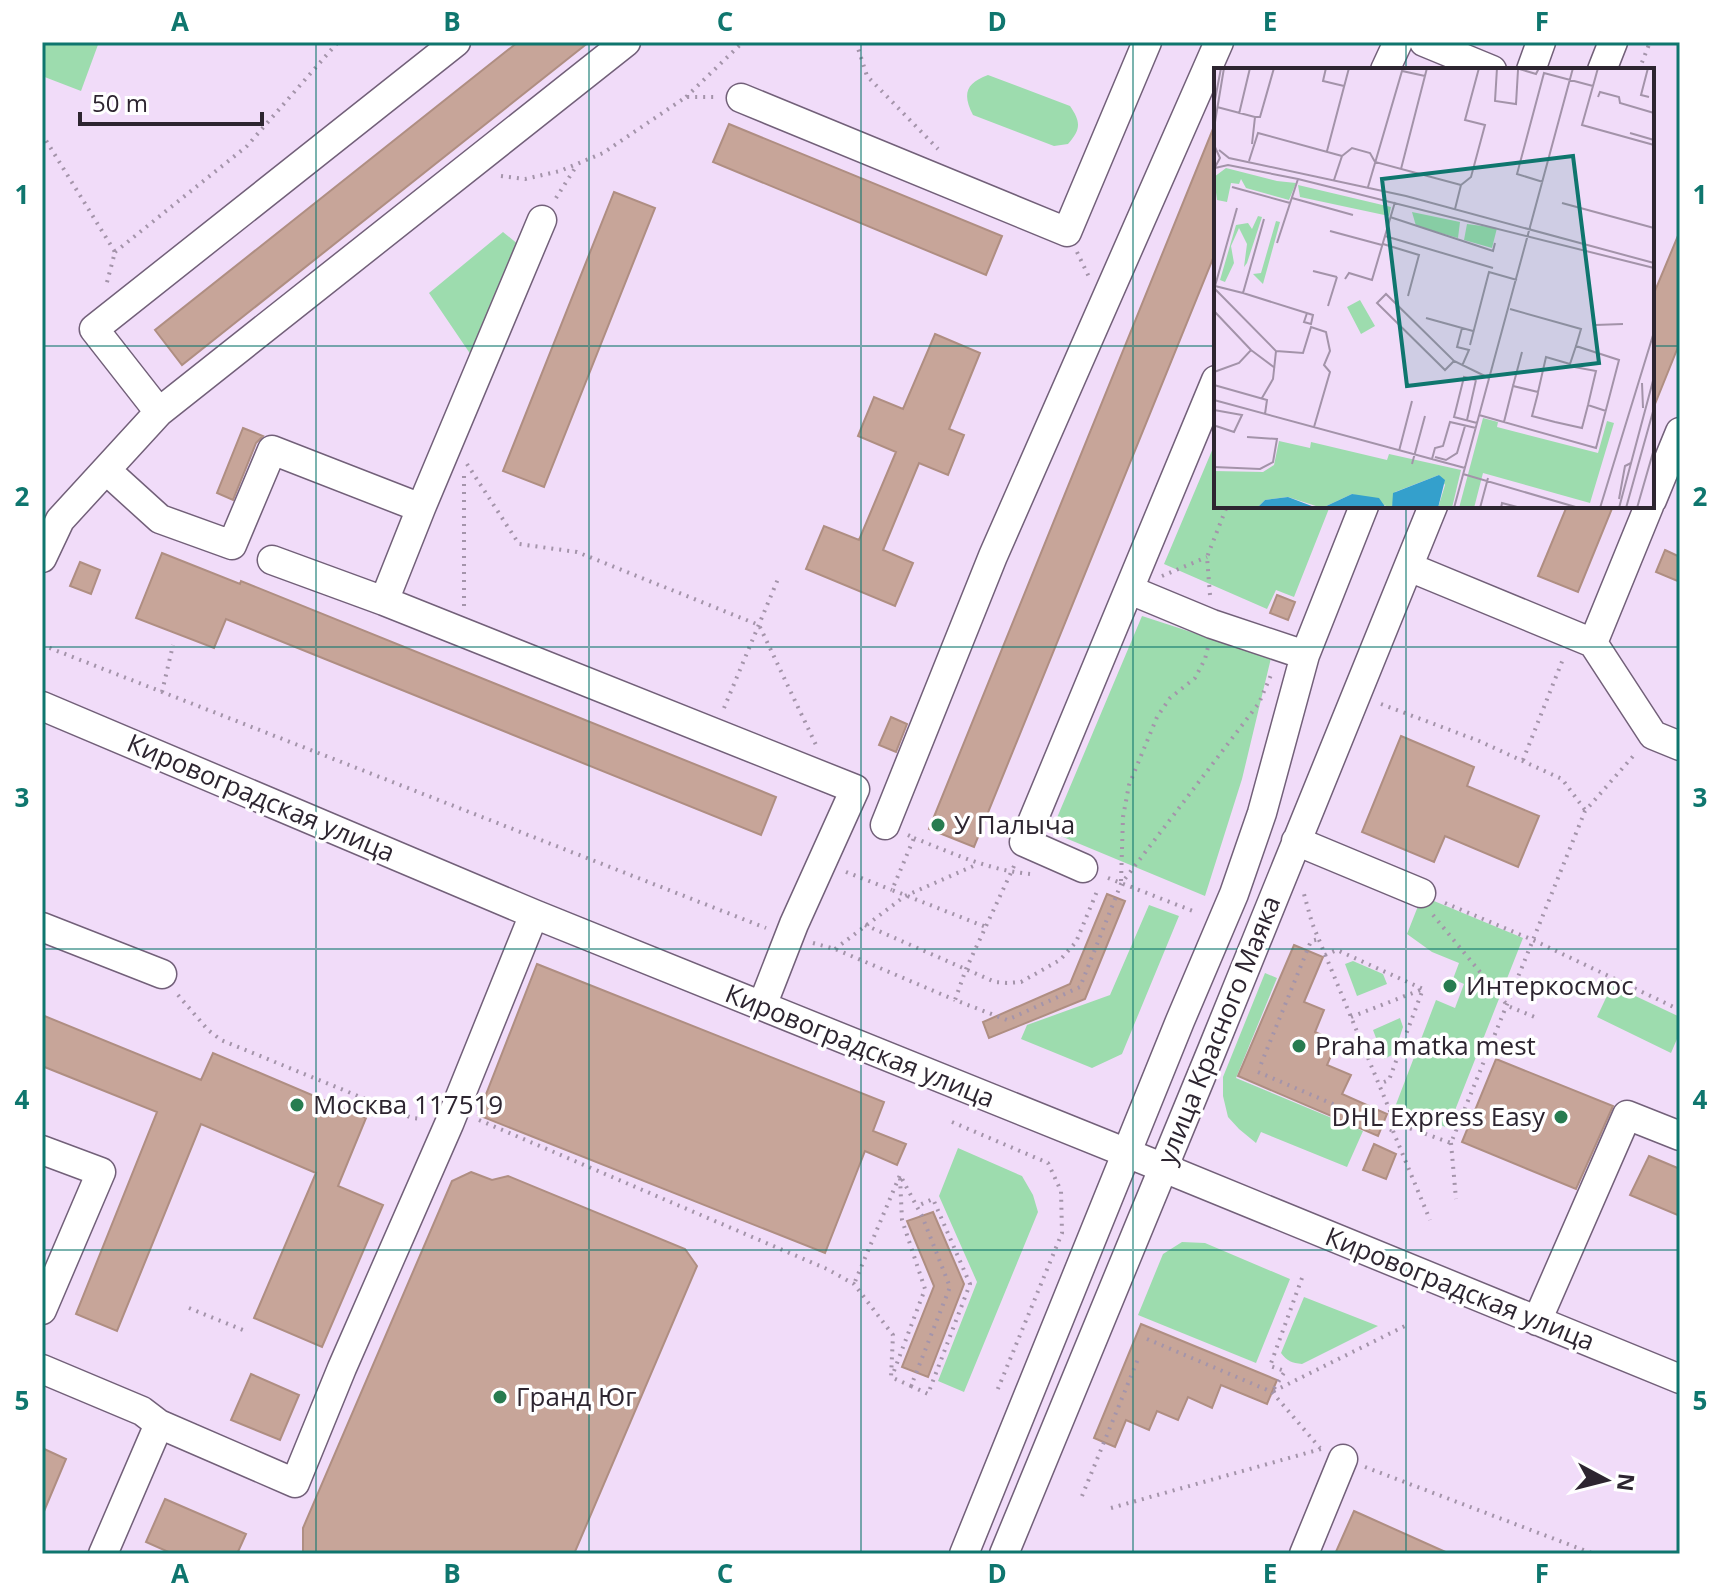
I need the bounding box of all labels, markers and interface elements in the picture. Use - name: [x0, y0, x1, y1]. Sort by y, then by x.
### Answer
- text: A: [171, 3, 189, 39]
- text: B: [443, 3, 461, 39]
- text: C: [717, 3, 733, 39]
- text: D: [987, 3, 1007, 39]
- text: E: [1263, 3, 1277, 39]
- text: F: [1535, 3, 1549, 39]
- inset map: [1214, 68, 1654, 508]
- scale bar: [80, 76, 262, 126]
- text: 50 m: [92, 86, 148, 119]
- text: 1: [15, 176, 29, 212]
- text: 1: [1693, 176, 1707, 212]
- text: 2: [15, 478, 30, 514]
- text: 2: [1693, 478, 1708, 514]
- street label: Кировоградская улица: [122, 724, 401, 870]
- text: 3: [15, 779, 29, 815]
- text: 3: [1693, 779, 1707, 815]
- place label: У Палыча: [954, 806, 1075, 842]
- marker: У Палыча: [929, 816, 947, 834]
- street label: улица Красного Маяка: [1148, 890, 1288, 1169]
- place label: Интеркосмос: [1466, 967, 1634, 1003]
- street label: Кировоградская улица: [720, 975, 1000, 1116]
- marker: Интеркосмос: [1441, 977, 1459, 995]
- place label: Praha matka mest: [1315, 1027, 1536, 1063]
- marker: Praha matka mest: [1290, 1037, 1308, 1055]
- text: 4: [15, 1081, 30, 1117]
- text: 4: [1693, 1081, 1708, 1117]
- place label: Москва 117519: [313, 1086, 503, 1122]
- marker: Москва 117519: [288, 1096, 306, 1114]
- place label: DHL Express Easy: [1332, 1098, 1546, 1134]
- marker: DHL Express Easy: [1552, 1108, 1570, 1126]
- street label: Кировоградская улица: [1320, 1218, 1600, 1359]
- place label: Гранд Юг: [516, 1378, 636, 1414]
- text: 5: [15, 1382, 29, 1418]
- text: 5: [1693, 1382, 1707, 1418]
- marker: Гранд Юг: [491, 1388, 509, 1406]
- north arrow: [1566, 1440, 1646, 1520]
- text: N: [1611, 1472, 1643, 1493]
- text: A: [171, 1555, 189, 1591]
- text: B: [443, 1555, 461, 1591]
- text: C: [717, 1555, 733, 1591]
- text: D: [987, 1555, 1007, 1591]
- text: E: [1263, 1555, 1277, 1591]
- text: F: [1535, 1555, 1549, 1591]

